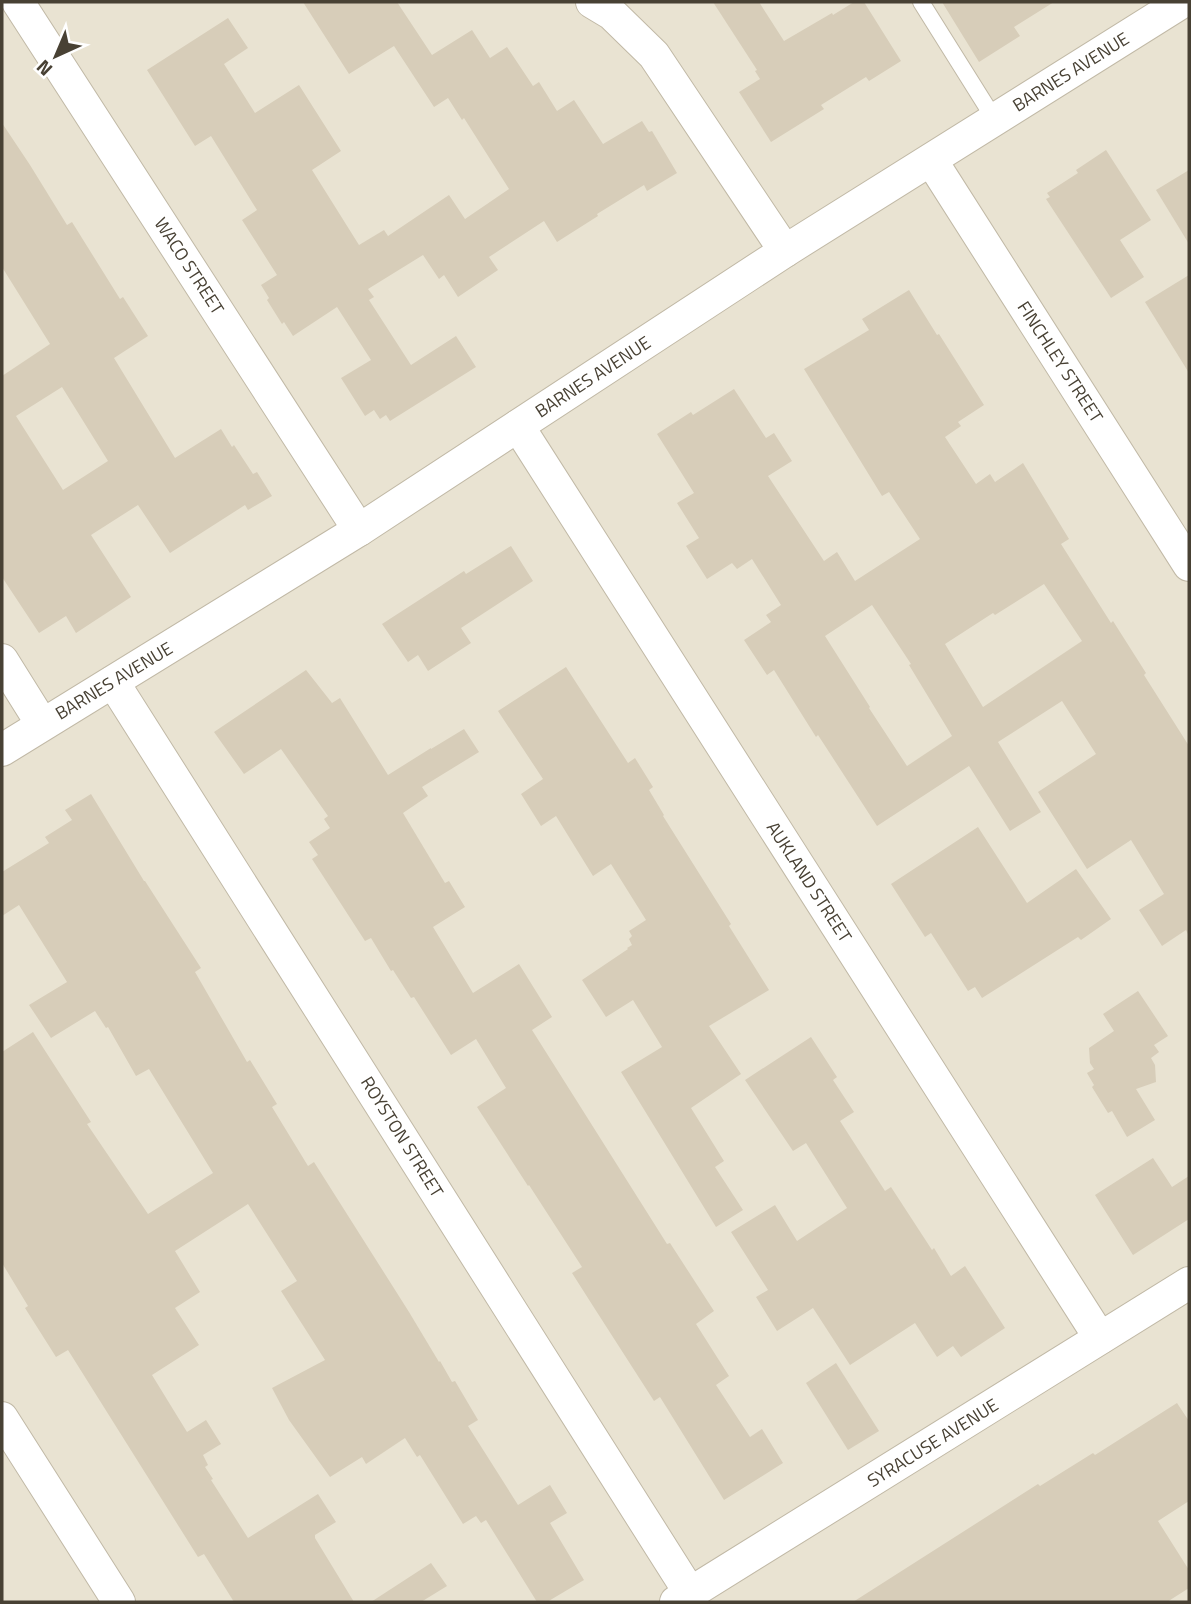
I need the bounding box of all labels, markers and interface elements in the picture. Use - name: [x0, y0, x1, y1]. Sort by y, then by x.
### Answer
- north arrow: [21, 21, 91, 91]
- street label: BARNES AVENUE: [1007, 25, 1134, 118]
- text: N: [29, 54, 59, 84]
- street label: WACO STREET: [148, 212, 231, 320]
- street label: FINCHLEY STREET: [1011, 296, 1110, 428]
- street label: BARNES AVENUE: [530, 329, 656, 424]
- street label: BARNES AVENUE: [50, 635, 178, 726]
- street label: AUKLAND STREET: [760, 816, 859, 948]
- street label: ROYSTON STREET: [354, 1071, 451, 1203]
- street label: SYRACUSE AVENUE: [862, 1391, 1004, 1494]

